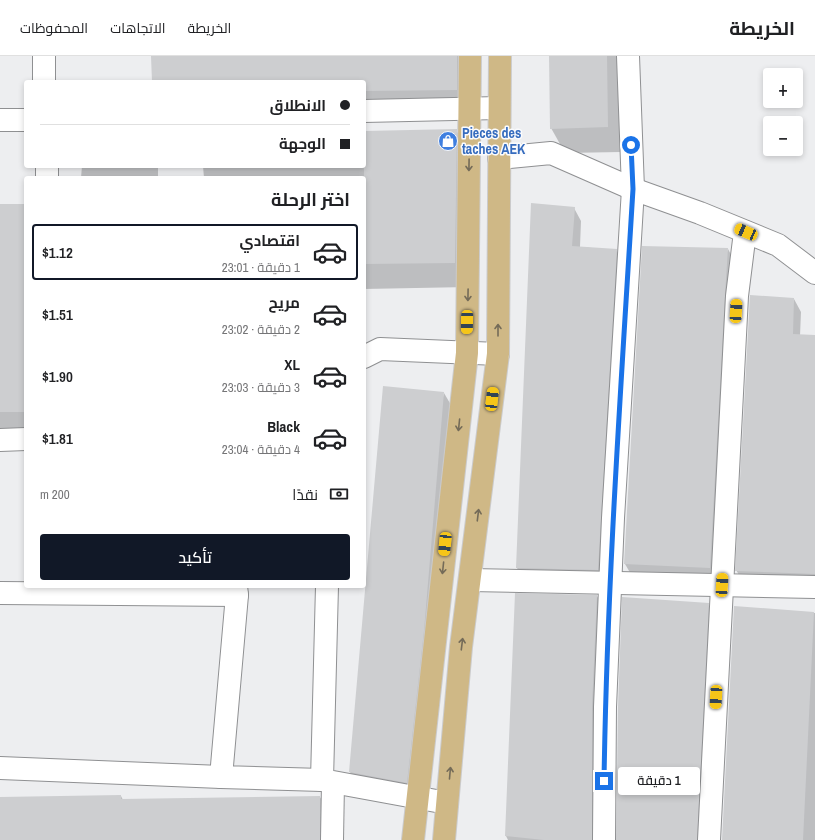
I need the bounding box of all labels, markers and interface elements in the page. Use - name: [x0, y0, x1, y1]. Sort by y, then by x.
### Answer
- text: الخريطة: [729, 15, 795, 41]
- text: المحفوظات: [20, 19, 88, 37]
- text: الاتجاهات: [110, 19, 166, 37]
- text: الخريطة: [188, 19, 231, 37]
- map controls: [763, 68, 803, 156]
- button: +: [763, 68, 803, 108]
- text: الانطلاق: [270, 95, 326, 116]
- button: −: [763, 116, 803, 156]
- place label: Pieces des taches AEK: [462, 124, 526, 158]
- shop icon: Pieces des taches AEK: [437, 130, 459, 152]
- text: الوجهة: [279, 133, 326, 154]
- route start: [622, 136, 640, 154]
- one-way arrow: [465, 158, 473, 171]
- text: اختر الرحلة: [271, 187, 350, 212]
- car: [733, 222, 759, 242]
- text: اقتصادي: [240, 230, 300, 251]
- icon: car: [312, 234, 348, 270]
- text: $1.12: [42, 242, 73, 263]
- text: 1 دقيقة · 23:01: [222, 259, 300, 276]
- one-way arrow: [464, 288, 472, 301]
- text: مريح: [268, 292, 300, 313]
- icon: car: [312, 296, 348, 332]
- car: [729, 299, 743, 323]
- text: $1.51: [42, 304, 73, 325]
- car: [461, 310, 473, 334]
- text: 2 دقيقة · 23:02: [222, 321, 300, 338]
- one-way arrow: [494, 324, 502, 337]
- text: XL: [284, 354, 300, 375]
- icon: car: [312, 358, 348, 394]
- text: $1.90: [42, 366, 73, 387]
- text: 3 دقيقة · 23:03: [222, 379, 300, 396]
- car: [485, 386, 499, 412]
- text: Black: [267, 416, 300, 437]
- one-way arrow: [455, 418, 463, 431]
- icon: car: [312, 420, 348, 456]
- text: $1.81: [42, 428, 73, 449]
- text: 4 دقيقة · 23:04: [222, 441, 300, 458]
- icon: cash: [328, 483, 350, 505]
- text: نقدًا: [292, 484, 318, 505]
- text: 200 m: [40, 486, 70, 503]
- one-way arrow: [474, 509, 482, 522]
- car: [438, 531, 452, 557]
- button: تأكيد: [40, 534, 350, 580]
- one-way arrow: [439, 561, 446, 574]
- car: [715, 573, 729, 597]
- one-way arrow: [458, 638, 466, 651]
- car: [709, 685, 723, 709]
- one-way arrow: [446, 767, 454, 780]
- callout: 1 دقيقة: [618, 767, 700, 795]
- route end: [595, 772, 613, 790]
- text: 1 دقيقة: [637, 772, 681, 789]

